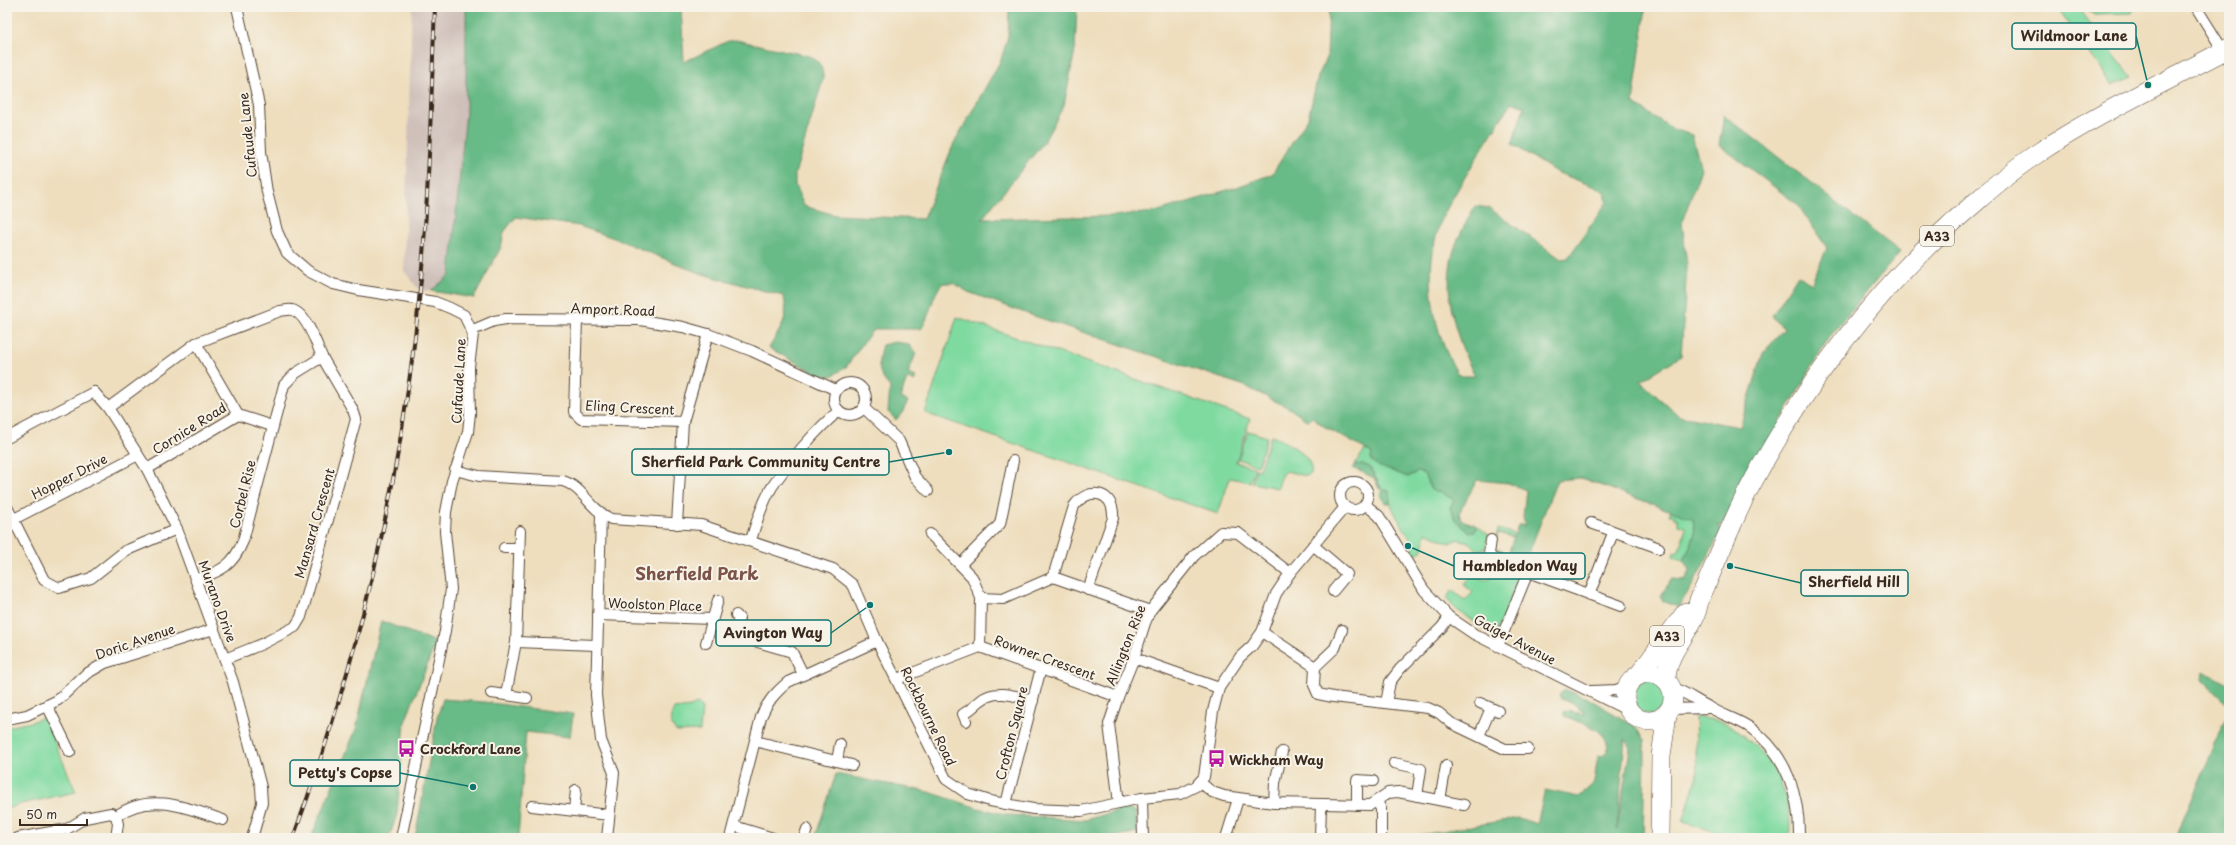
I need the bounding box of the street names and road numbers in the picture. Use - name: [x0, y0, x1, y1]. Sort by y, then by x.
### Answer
- street label: Cufaude Lane: [233, 91, 261, 179]
- road number: A33: [1920, 226, 1954, 246]
- street label: Amport Road: [570, 298, 656, 320]
- street label: Cufaude Lane: [446, 338, 470, 424]
- street label: Eling Crescent: [585, 395, 675, 419]
- street label: Cornice Road: [148, 398, 230, 458]
- street label: Hopper Drive: [28, 449, 110, 503]
- street label: Corbel Rise: [224, 458, 260, 530]
- street label: Mansard Crescent: [289, 466, 339, 580]
- street label: Murano Drive: [194, 557, 242, 645]
- street label: Woolston Place: [608, 593, 702, 615]
- street label: Allington Rise: [1100, 602, 1150, 688]
- street label: Gaiger Avenue: [1471, 609, 1559, 669]
- street label: Doric Avenue: [93, 618, 177, 664]
- road number: A33: [1650, 626, 1684, 646]
- street label: Rowner Crescent: [992, 630, 1098, 684]
- street label: Rockbourne Road: [897, 663, 961, 769]
- street label: Crofton Square: [990, 684, 1032, 782]

